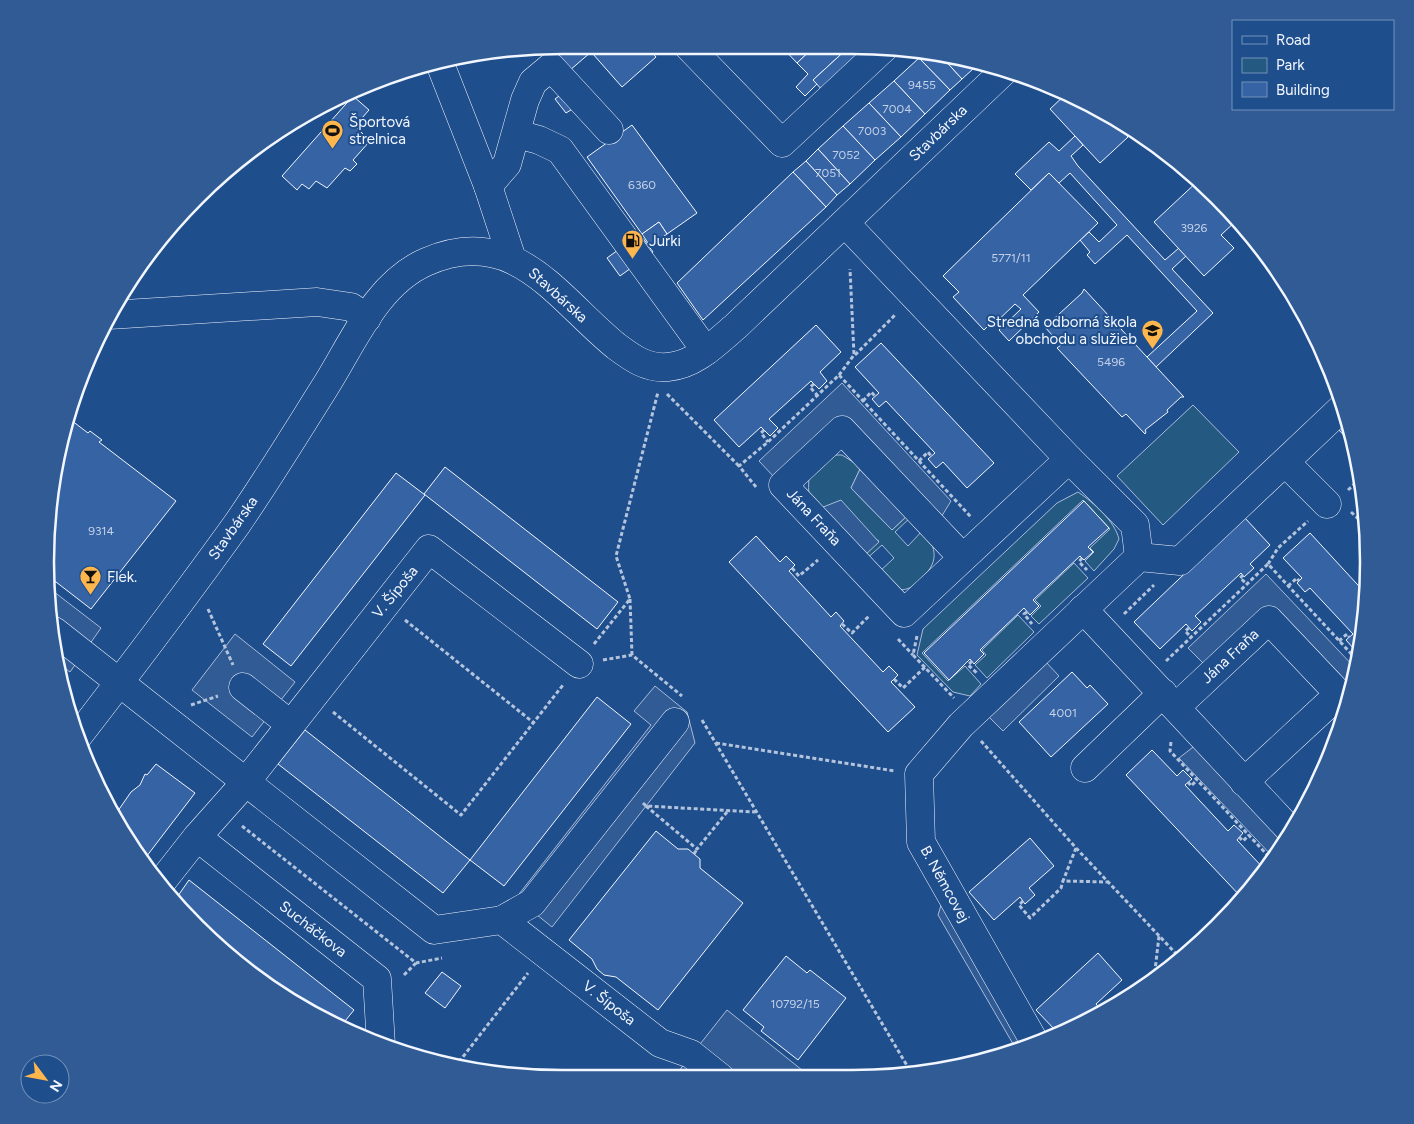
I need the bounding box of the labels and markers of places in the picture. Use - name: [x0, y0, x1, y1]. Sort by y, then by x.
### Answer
- place label: Športová strelnica: [349, 113, 410, 148]
- sports icon: Športová strelnica: [321, 119, 345, 150]
- fuel station icon: Jurki: [621, 229, 645, 260]
- place label: Jurki: [649, 232, 681, 250]
- place label: Stredná odborná škola obchodu a služieb: [987, 313, 1137, 348]
- school or university icon: Stredná odborná škola obchodu a služieb: [1141, 319, 1165, 350]
- bar icon: Flek.: [79, 565, 103, 596]
- place label: Flek.: [107, 568, 137, 586]

